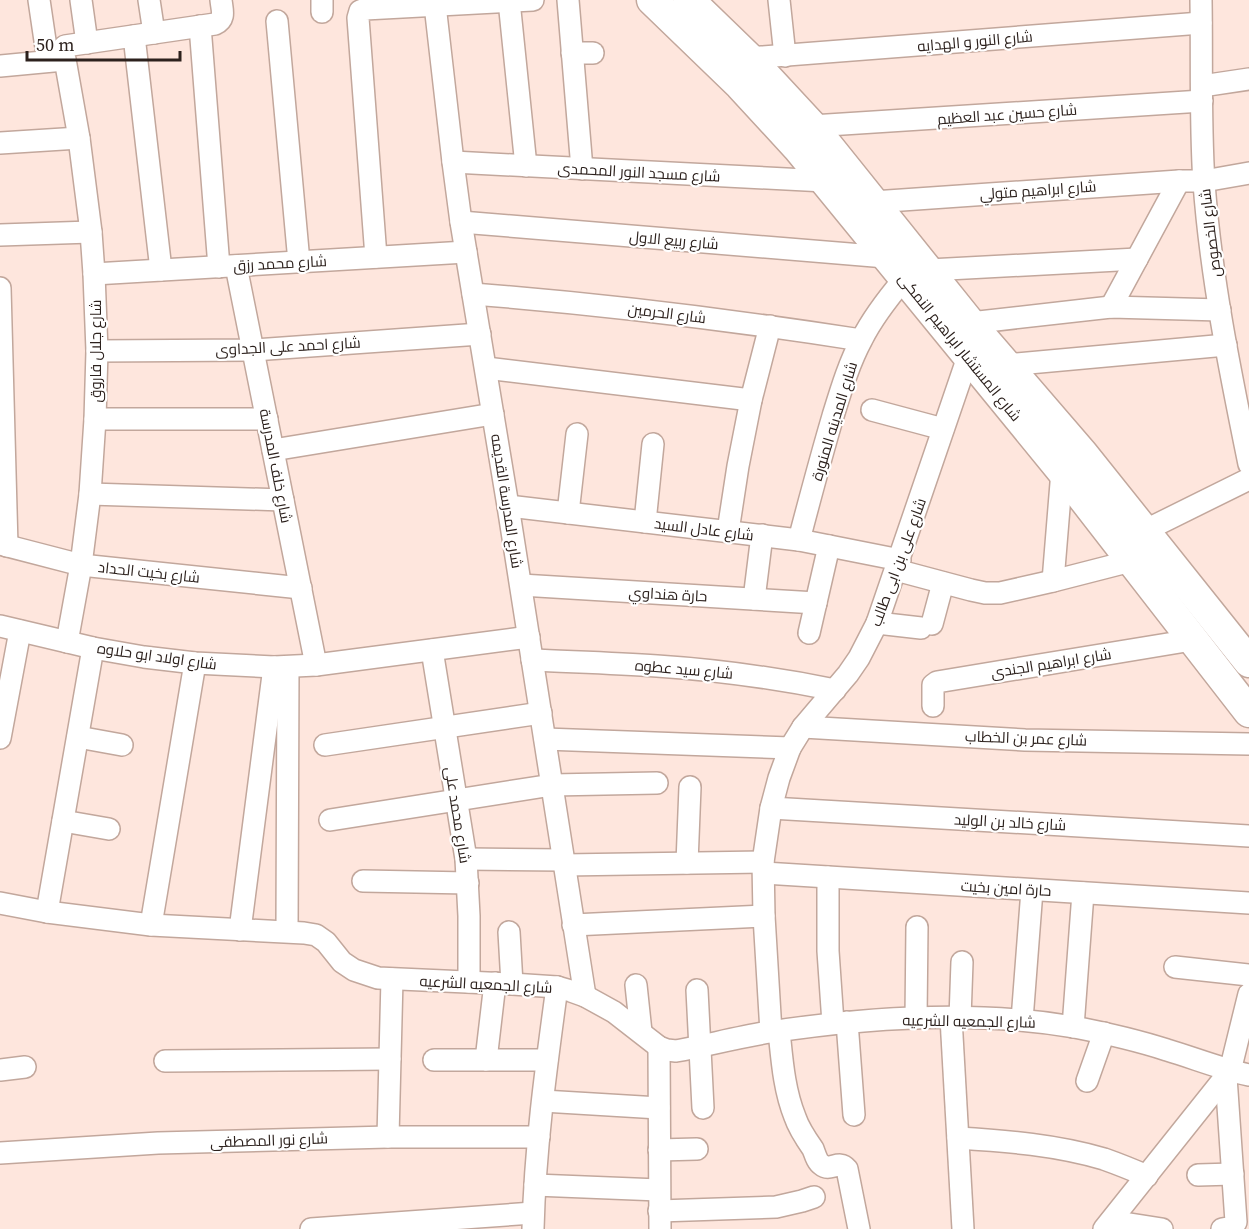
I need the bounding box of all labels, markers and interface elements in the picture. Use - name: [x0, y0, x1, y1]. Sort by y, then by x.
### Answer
- scale bar: [27, 24, 180, 62]
- street label: شارع النور و الهدايه: [916, 25, 1034, 57]
- text: 50 m: [36, 32, 74, 57]
- street label: شارع حسين عبد العظيم: [936, 99, 1078, 130]
- street label: شارع مسجد النور المحمدى: [557, 157, 721, 188]
- street label: شارع ابراهيم متولي: [979, 175, 1097, 207]
- street label: شارع الخصوص: [1194, 187, 1227, 278]
- street label: شارع ربيع الاول: [628, 226, 720, 255]
- street label: شارع محمد رزق: [233, 250, 327, 277]
- street label: شارع المستشار ابراهيم النمكى: [893, 268, 1026, 426]
- street label: شارع الحرمين: [627, 298, 707, 329]
- street label: شارع جلال فاروق: [85, 299, 107, 403]
- street label: شارع احمد على الجداوى: [215, 332, 361, 361]
- street label: شارع المدينه المنورة: [806, 359, 863, 483]
- street label: شارع خلف المدرسة: [254, 407, 297, 525]
- street label: شارع المدرسة القديمه: [485, 432, 528, 570]
- street label: شارع على بن ابى طالب: [865, 495, 932, 630]
- street label: شارع عادل السيد: [653, 512, 755, 547]
- street label: شارع بخيت الحداد: [97, 556, 201, 589]
- street label: حارة هنداوي: [628, 581, 708, 609]
- street label: شارع اولاد ابو حلاوه: [96, 637, 218, 676]
- street label: شارع ابراهيم الجندى: [989, 643, 1113, 684]
- street label: شارع سيد عطوه: [634, 654, 734, 685]
- street label: شارع عمر بن الخطاب: [965, 725, 1087, 752]
- street label: شارع محمد على: [439, 765, 476, 865]
- street label: شارع خالد بن الوليد: [953, 809, 1067, 836]
- street label: حارة امين بخيت: [960, 875, 1052, 901]
- street label: شارع الجمعيه الشرعيه: [419, 970, 553, 999]
- street label: شارع الجمعيه الشرعيه: [902, 1009, 1036, 1034]
- street label: شارع نور المصطفى: [210, 1127, 328, 1154]

